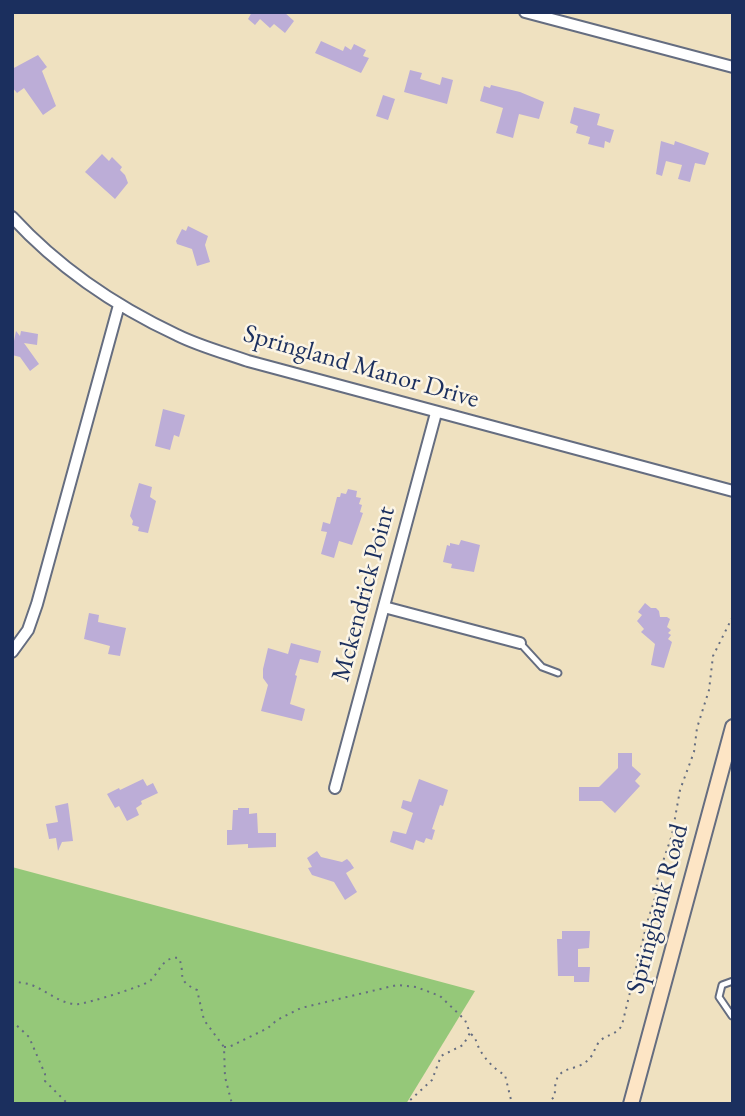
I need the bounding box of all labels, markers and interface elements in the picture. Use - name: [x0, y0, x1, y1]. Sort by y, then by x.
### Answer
- street label: Springland Manor Drive: [240, 318, 482, 416]
- street label: Mckendrick Point: [326, 503, 402, 685]
- street label: Springbank Road: [620, 821, 696, 997]

